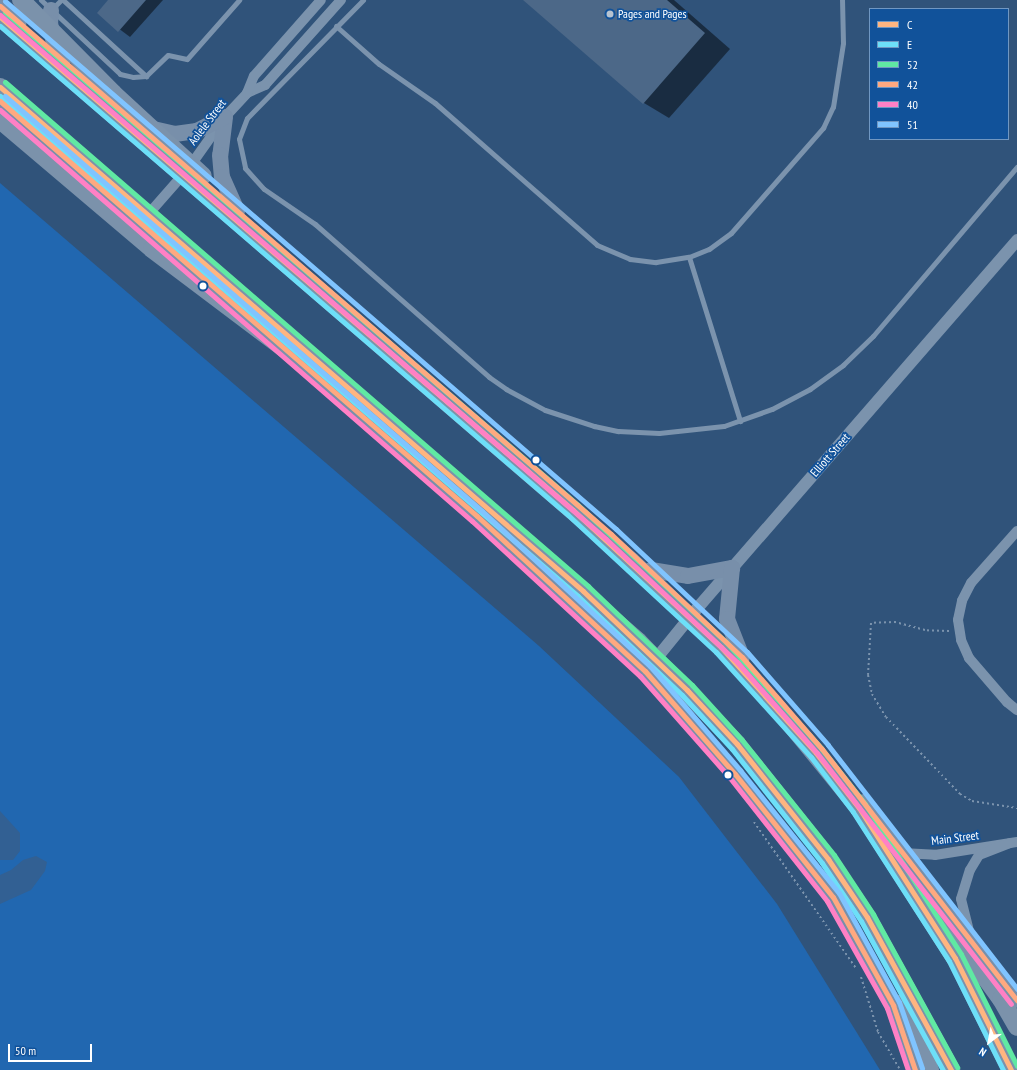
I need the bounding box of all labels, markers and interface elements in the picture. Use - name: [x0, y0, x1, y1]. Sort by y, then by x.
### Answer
- place label: Pages and Pages: [618, 7, 687, 21]
- legend: [869, 8, 1009, 140]
- marker: Pages and Pages: [605, 9, 615, 19]
- text: C: [907, 17, 913, 32]
- text: E: [907, 37, 912, 52]
- text: 52: [907, 57, 918, 72]
- text: 42: [907, 77, 918, 92]
- street label: Aolele Street: [185, 96, 229, 148]
- text: 40: [907, 97, 918, 112]
- text: 51: [907, 117, 918, 132]
- unlabelled marker: [198, 281, 208, 291]
- street label: Elliott Street: [807, 430, 853, 480]
- unlabelled marker: [531, 455, 541, 465]
- unlabelled marker: [723, 770, 733, 780]
- street label: Main Street: [930, 828, 980, 848]
- north arrow: [969, 1022, 1009, 1062]
- scale bar: [10, 1036, 94, 1062]
- text: 50 m: [15, 1043, 36, 1058]
- text: N: [976, 1045, 989, 1060]

